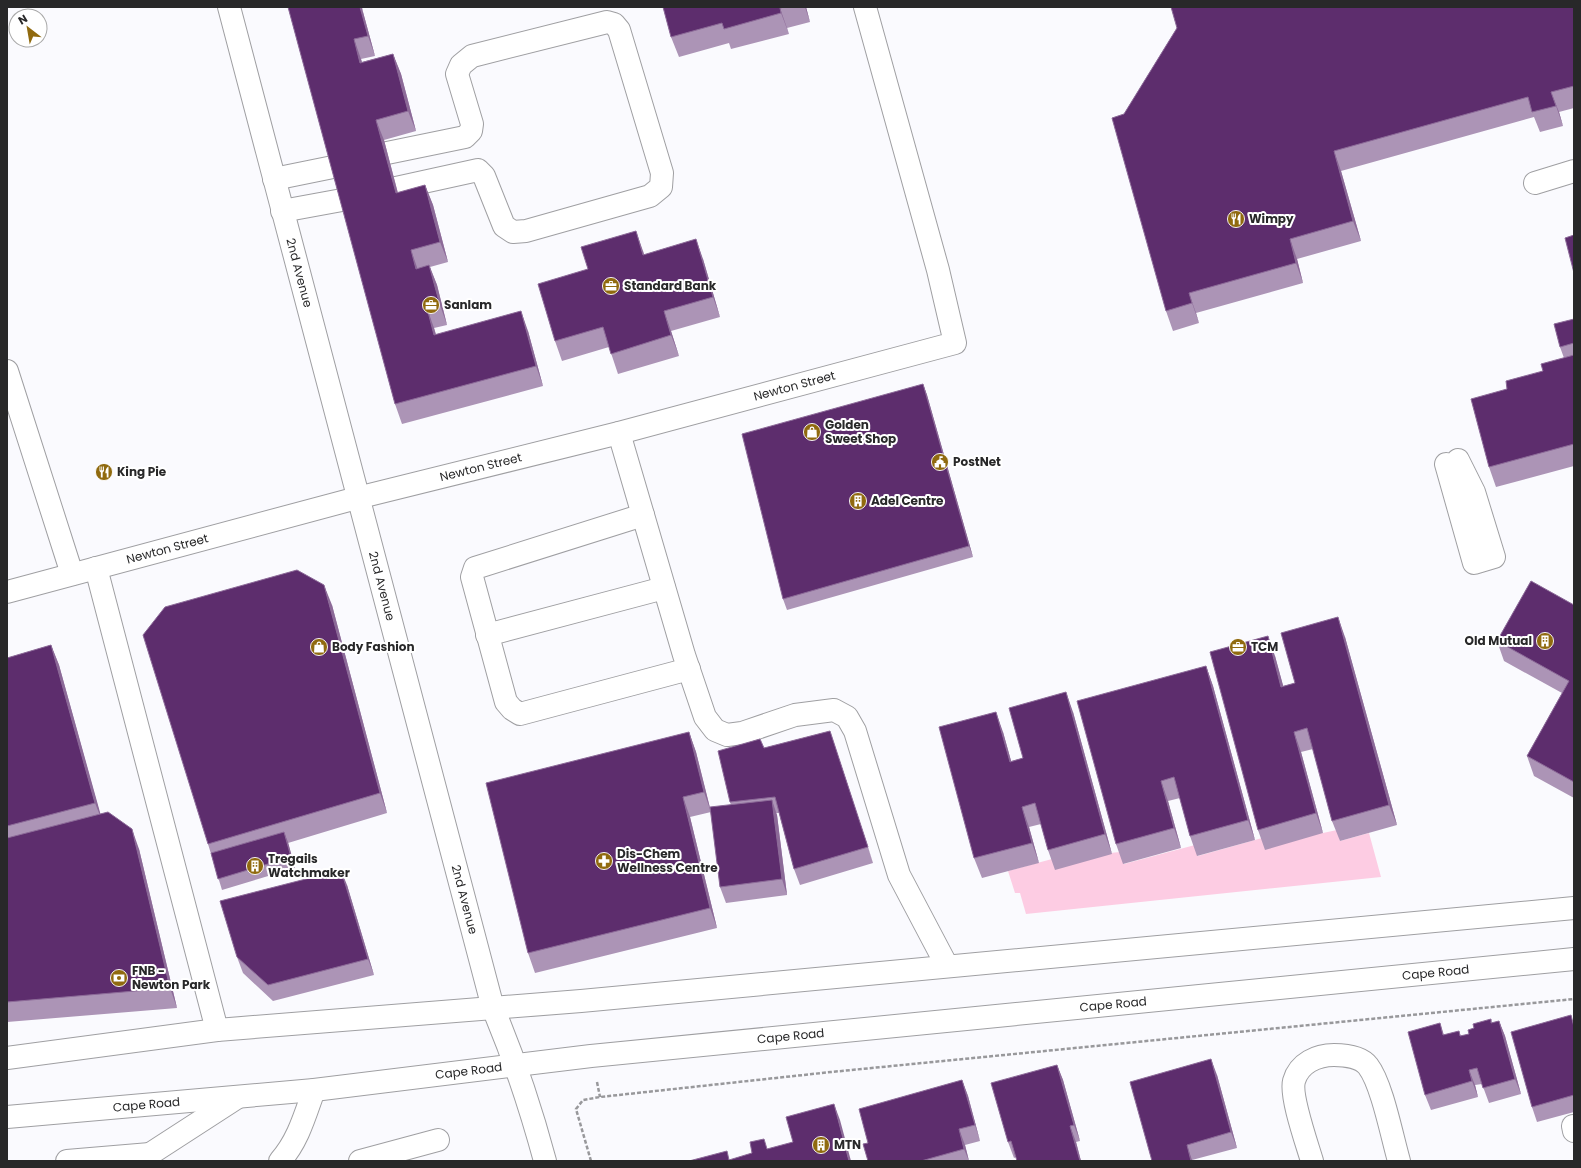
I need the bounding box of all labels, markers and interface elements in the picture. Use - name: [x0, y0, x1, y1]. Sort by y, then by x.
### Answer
- north arrow: [8, 8, 48, 48]
- text: N: [15, 10, 31, 28]
- restaurant icon: Wimpy: [1226, 209, 1246, 229]
- place label: Wimpy: [1249, 210, 1294, 227]
- street label: 2nd Avenue: [282, 236, 317, 309]
- office icon: Standard Bank: [601, 276, 621, 296]
- place label: Standard Bank: [624, 277, 717, 294]
- office icon: Sanlam: [421, 295, 441, 315]
- place label: Sanlam: [444, 296, 492, 313]
- street label: Newton Street: [752, 366, 837, 405]
- place label: Golden Sweet Shop: [825, 416, 896, 447]
- shop icon: Golden Sweet Shop: [802, 422, 822, 442]
- street label: Newton Street: [438, 448, 523, 485]
- public building icon: PostNet: [930, 452, 950, 472]
- place label: PostNet: [953, 453, 1001, 470]
- restaurant icon: King Pie: [94, 462, 114, 482]
- place label: King Pie: [117, 463, 167, 480]
- building icon: Adel Centre: [848, 491, 868, 511]
- place label: Adel Centre: [871, 492, 944, 509]
- street label: Newton Street: [124, 529, 210, 568]
- street label: 2nd Avenue: [365, 550, 400, 623]
- building icon: Old Mutual: [1535, 631, 1555, 651]
- place label: Old Mutual: [1465, 632, 1532, 649]
- shop icon: Body Fashion: [309, 637, 329, 657]
- office icon: TCM: [1228, 637, 1248, 657]
- place label: Body Fashion: [332, 638, 415, 655]
- place label: TCM: [1251, 638, 1278, 655]
- place label: Dis-Chem Wellness Centre: [617, 845, 718, 876]
- place label: Tregails Watchmaker: [268, 850, 350, 881]
- pharmacy icon: Dis-Chem Wellness Centre: [594, 851, 614, 871]
- building icon: Tregails Watchmaker: [245, 856, 265, 876]
- street label: 2nd Avenue: [448, 863, 482, 936]
- street label: Cape Road: [1401, 960, 1470, 984]
- place label: FNB - Newton Park: [132, 962, 211, 993]
- bank icon: FNB - Newton Park: [109, 968, 129, 988]
- street label: Cape Road: [1079, 992, 1148, 1016]
- street label: Cape Road: [756, 1024, 825, 1048]
- street label: Cape Road: [434, 1058, 503, 1083]
- street label: Cape Road: [112, 1093, 181, 1116]
- building icon: MTN: [811, 1135, 831, 1155]
- place label: MTN: [834, 1136, 861, 1153]

